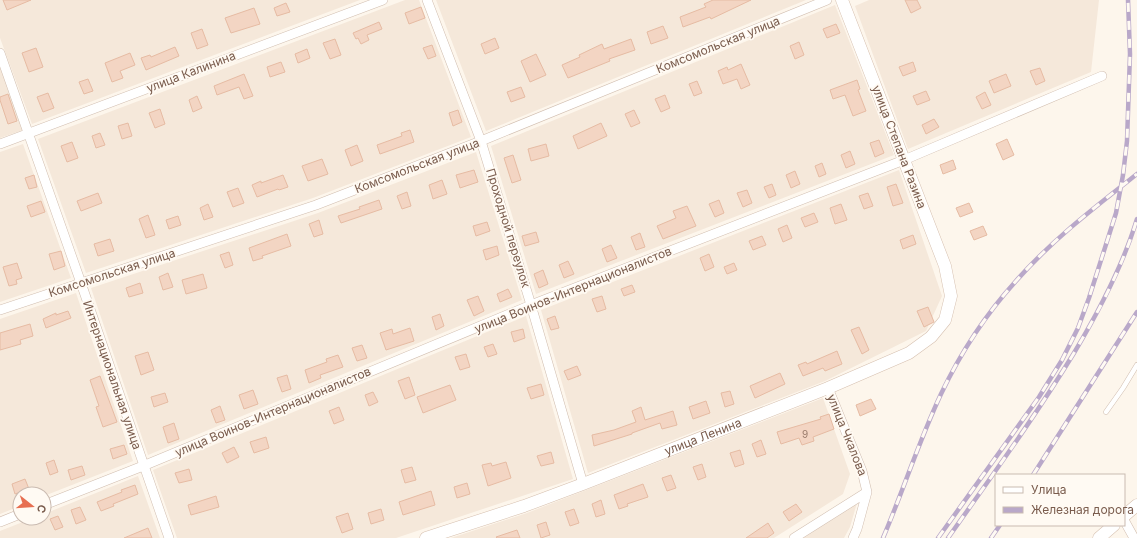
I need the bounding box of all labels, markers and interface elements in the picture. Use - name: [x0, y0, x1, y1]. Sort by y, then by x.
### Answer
- street label: Комсомольская улица: [654, 13, 782, 76]
- street label: улица Калинина: [144, 48, 238, 95]
- street label: улица Степана Разина: [869, 83, 930, 211]
- street label: Комсомольская улица: [352, 135, 481, 196]
- street label: Проходной переулок: [483, 166, 534, 290]
- street label: улица Воинов-Интернационалистов: [472, 243, 674, 336]
- street label: Комсомольская улица: [47, 245, 177, 300]
- street label: Интернациональная улица: [80, 298, 145, 451]
- street label: улица Воинов-Интернационалистов: [173, 363, 373, 460]
- street label: улица Чкалова: [824, 392, 871, 478]
- street label: улица Ленина: [662, 415, 744, 458]
- house number: 9: [802, 428, 808, 440]
- legend: [995, 474, 1125, 526]
- text: Улица: [1031, 482, 1066, 497]
- north arrow: [12, 486, 52, 526]
- text: Железная дорога: [1031, 502, 1134, 517]
- text: С: [34, 503, 49, 515]

